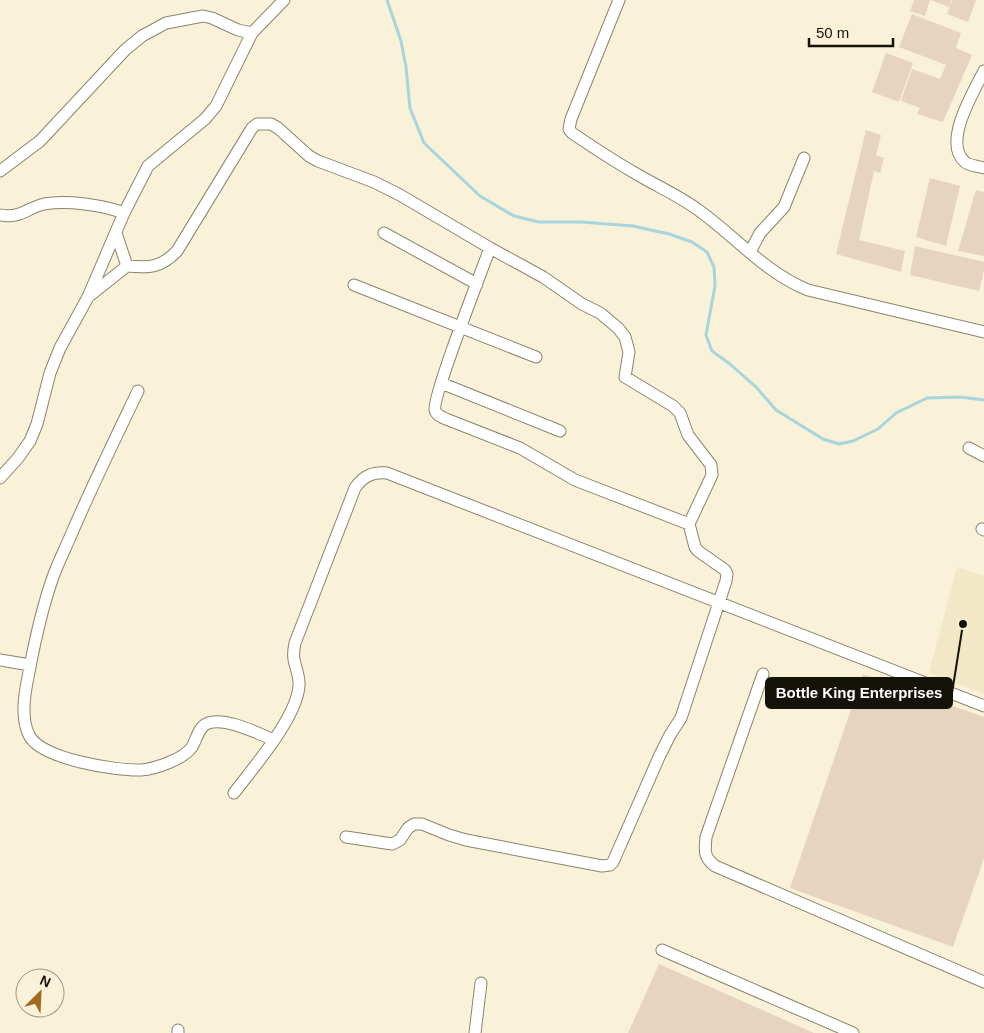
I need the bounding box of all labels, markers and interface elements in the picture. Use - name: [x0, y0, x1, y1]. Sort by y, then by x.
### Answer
- scale bar: [809, 15, 893, 47]
- text: 50 m: [816, 24, 849, 41]
- callout: Bottle King Enterprises: [766, 678, 952, 708]
- text: Bottle King Enterprises: [776, 684, 942, 701]
- north arrow: [15, 968, 65, 1018]
- text: N: [37, 972, 53, 990]

